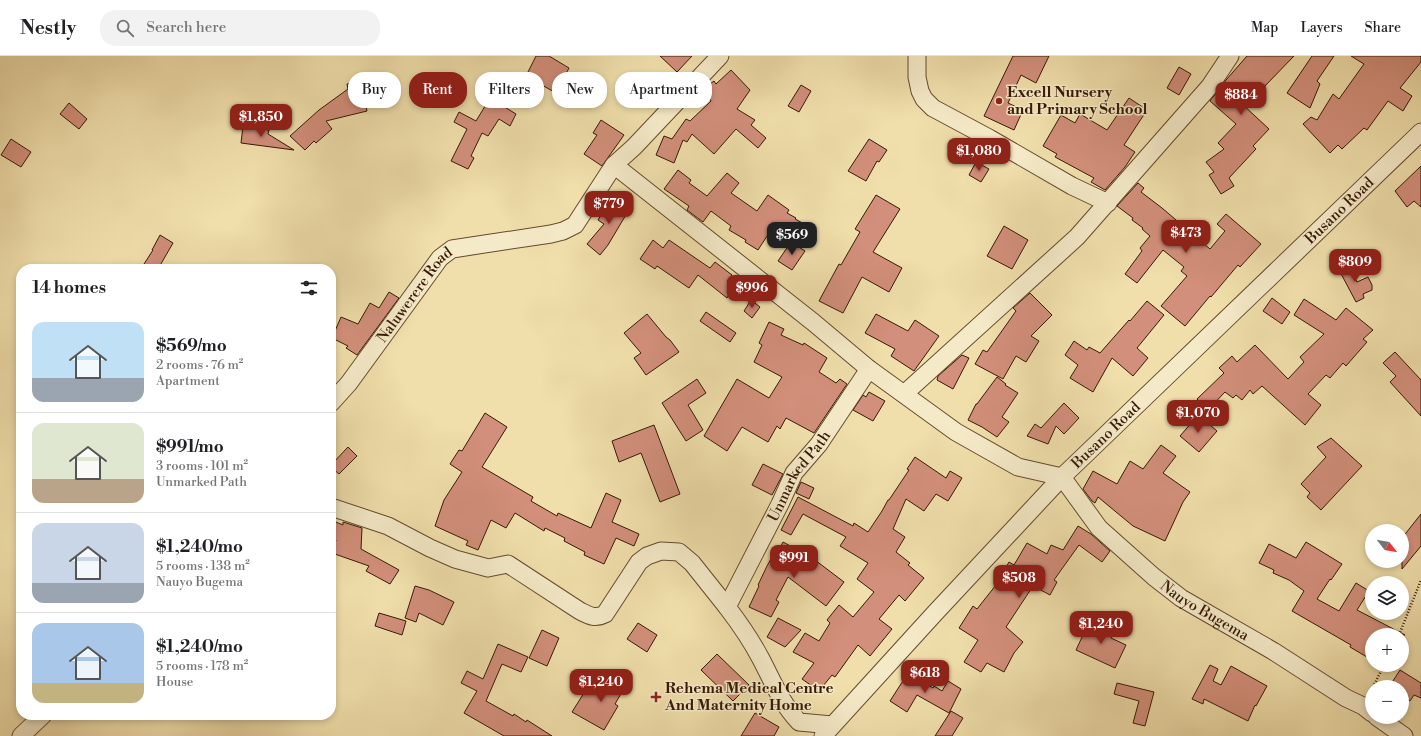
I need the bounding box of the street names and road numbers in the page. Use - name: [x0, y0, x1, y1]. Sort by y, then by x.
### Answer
- street label: Busano Road: [1300, 173, 1378, 249]
- street label: Naluwerere Road: [372, 242, 457, 346]
- street label: Busano Road: [1066, 397, 1145, 473]
- street label: Unmarked Path: [763, 427, 835, 525]
- street label: Nauyo Bugema: [1157, 576, 1253, 645]

